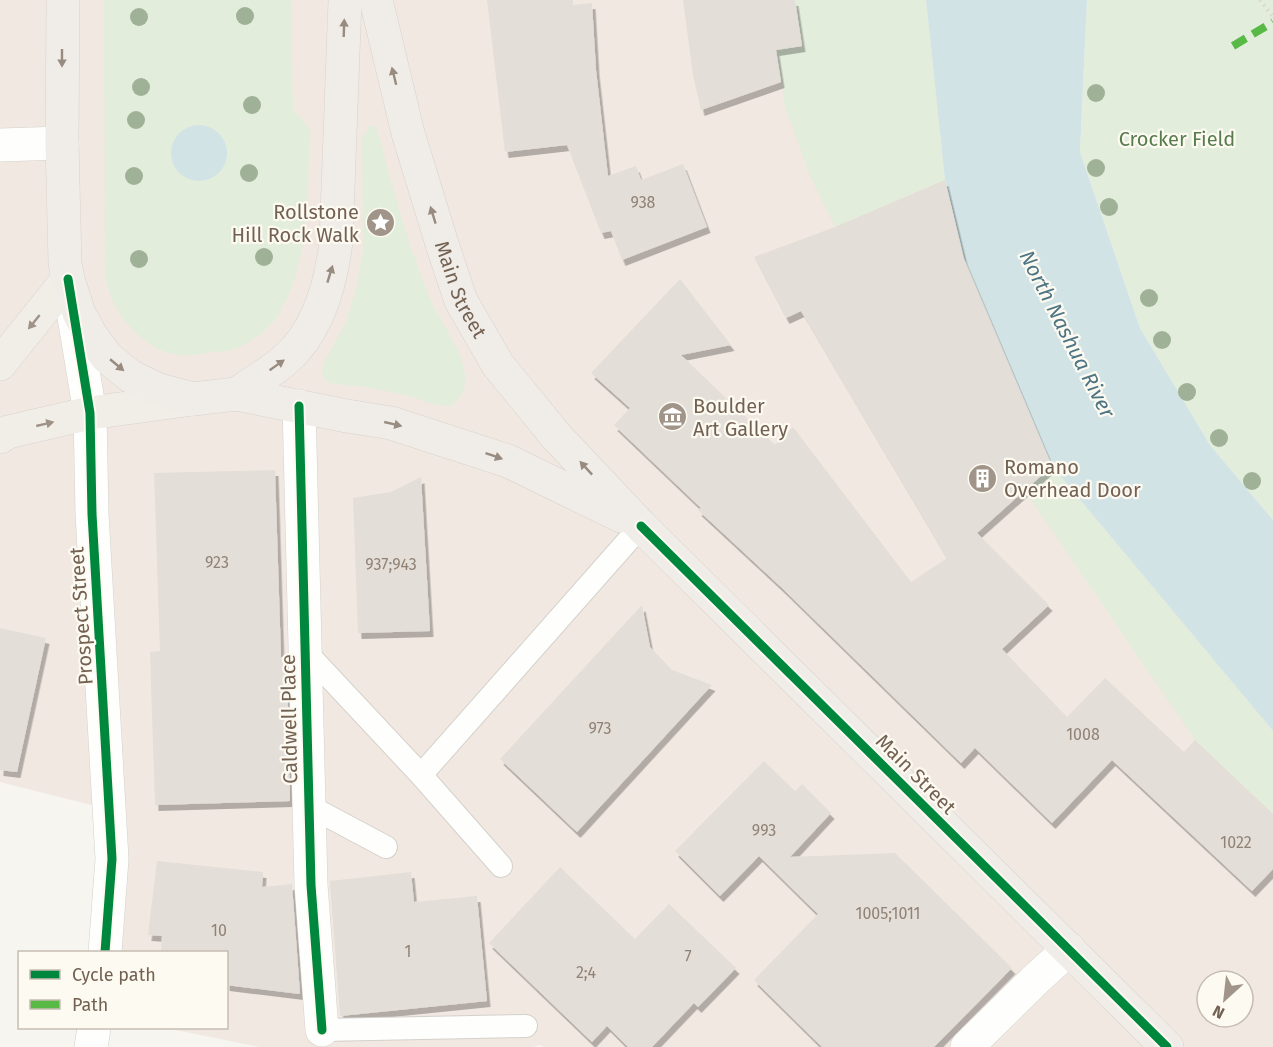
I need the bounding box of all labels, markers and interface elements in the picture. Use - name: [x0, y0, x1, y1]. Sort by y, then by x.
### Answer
- one-way arrow: [340, 19, 349, 38]
- one-way arrow: [57, 49, 67, 68]
- one-way arrow: [389, 67, 399, 85]
- park label: Crocker Field: [1119, 127, 1235, 151]
- house number: 938: [631, 193, 656, 212]
- place label: Rollstone Hill Rock Walk: [231, 200, 360, 247]
- one-way arrow: [428, 206, 437, 224]
- place icon: Rollstone Hill Rock Walk: [364, 207, 396, 239]
- street label: Main Street: [430, 238, 492, 343]
- water label: North Nashua River: [1014, 246, 1121, 423]
- one-way arrow: [326, 265, 335, 283]
- one-way arrow: [28, 314, 41, 329]
- one-way arrow: [109, 358, 124, 371]
- one-way arrow: [269, 360, 285, 371]
- place label: Boulder Art Gallery: [693, 394, 788, 441]
- museum icon: Boulder Art Gallery: [656, 401, 688, 433]
- one-way arrow: [35, 418, 54, 428]
- one-way arrow: [384, 419, 403, 429]
- one-way arrow: [485, 452, 503, 462]
- place label: Romano Overhead Door: [1004, 455, 1141, 502]
- one-way arrow: [580, 462, 594, 476]
- building icon: Romano Overhead Door: [967, 463, 999, 495]
- street label: Prospect Street: [64, 545, 98, 686]
- house number: 923: [205, 553, 229, 572]
- house number: 937;943: [365, 555, 417, 574]
- street label: Caldwell Place: [276, 654, 302, 784]
- house number: 973: [588, 719, 612, 738]
- house number: 1008: [1066, 725, 1100, 744]
- street label: Main Street: [871, 729, 962, 820]
- house number: 993: [752, 821, 776, 840]
- house number: 1022: [1220, 833, 1252, 852]
- house number: 1005;1011: [855, 904, 921, 923]
- house number: 10: [211, 921, 227, 940]
- house number: 1: [405, 942, 411, 961]
- house number: 7: [684, 947, 692, 966]
- legend: [18, 951, 228, 1029]
- house number: 2;4: [576, 963, 597, 982]
- text: Cycle path: [72, 964, 156, 986]
- north arrow: [1195, 969, 1255, 1029]
- text: Path: [72, 994, 108, 1016]
- text: N: [1209, 1001, 1227, 1023]

